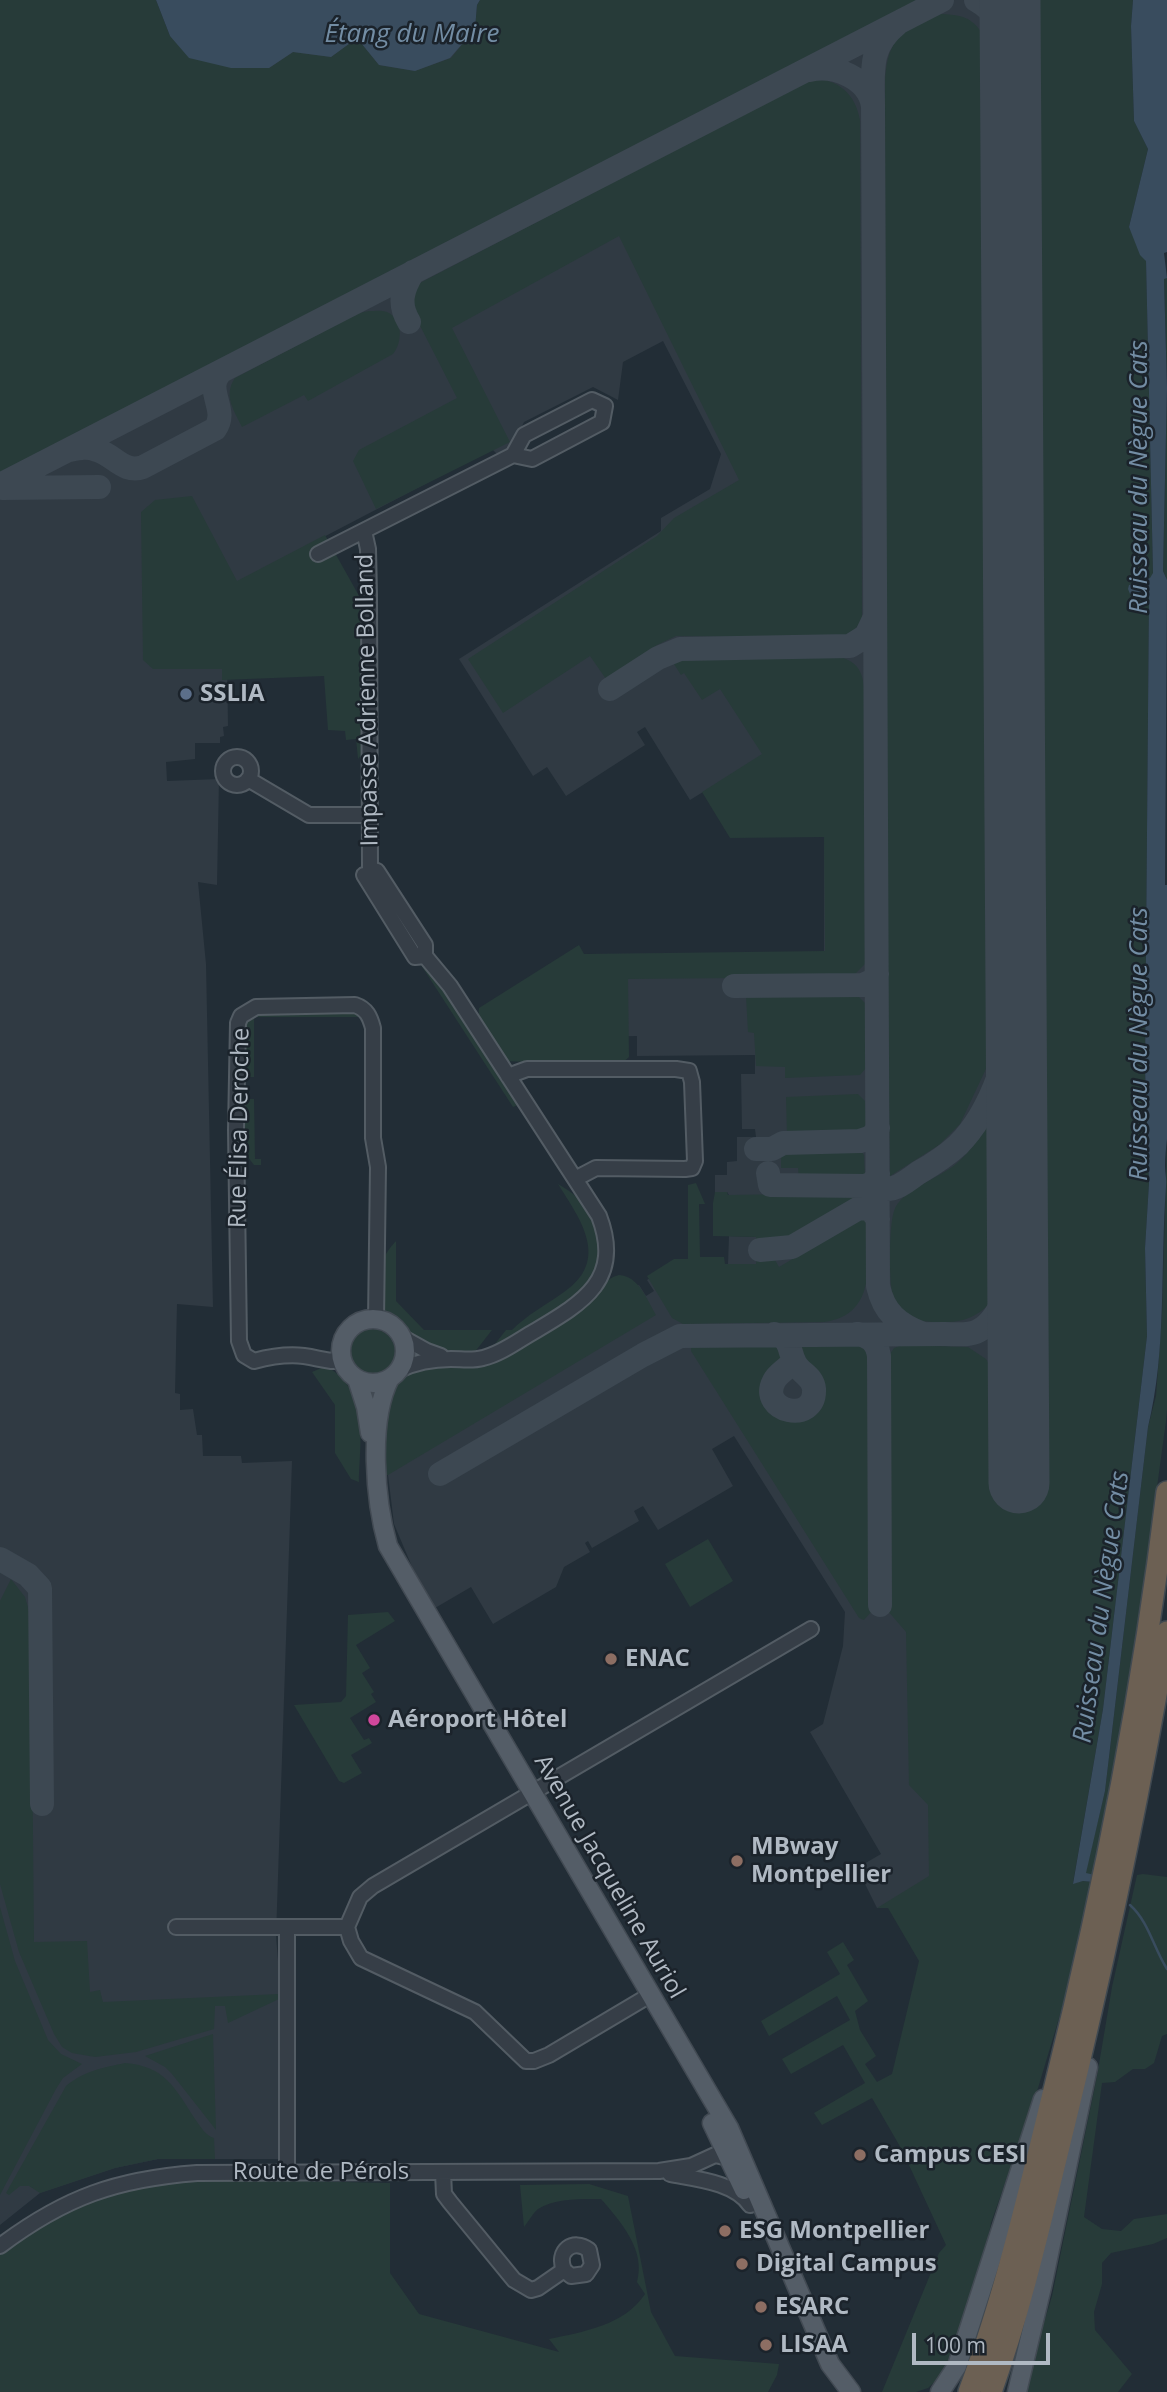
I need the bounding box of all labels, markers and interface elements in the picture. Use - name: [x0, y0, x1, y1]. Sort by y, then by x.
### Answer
- water label: Étang du Maire: [325, 19, 499, 51]
- water label: Ruisseau du Nègue Cats: [1124, 340, 1156, 614]
- street label: Impasse Adrienne Bolland: [351, 553, 385, 847]
- place label: SSLIA: [200, 680, 264, 708]
- marker: SSLIA: [178, 686, 194, 702]
- water label: Ruisseau du Nègue Cats: [1124, 907, 1156, 1181]
- street label: Rue Élisa Deroche: [224, 1027, 256, 1229]
- water label: Ruisseau du Nègue Cats: [1067, 1469, 1137, 1745]
- place label: ENAC: [625, 1645, 690, 1673]
- marker: ENAC: [603, 1651, 619, 1667]
- place label: Aéroport Hôtel: [388, 1706, 567, 1734]
- marker: Aéroport Hôtel: [366, 1712, 382, 1728]
- street label: Avenue Jacqueline Auriol: [527, 1750, 691, 2004]
- place label: MBway Montpellier: [751, 1833, 891, 1889]
- marker: MBway Montpellier: [729, 1853, 745, 1869]
- place label: Campus CESI: [874, 2141, 1026, 2169]
- marker: Campus CESI: [852, 2147, 868, 2163]
- street label: Route de Pérols: [233, 2158, 409, 2186]
- place label: ESG Montpellier: [739, 2217, 929, 2245]
- marker: ESG Montpellier: [717, 2223, 733, 2239]
- place label: Digital Campus: [756, 2250, 937, 2278]
- marker: Digital Campus: [734, 2256, 750, 2272]
- place label: ESARC: [775, 2293, 849, 2321]
- marker: ESARC: [753, 2299, 769, 2315]
- scale bar: [915, 2318, 1053, 2362]
- place label: LISAA: [780, 2331, 848, 2359]
- text: 100 m: [925, 2331, 986, 2359]
- marker: LISAA: [758, 2337, 774, 2353]

